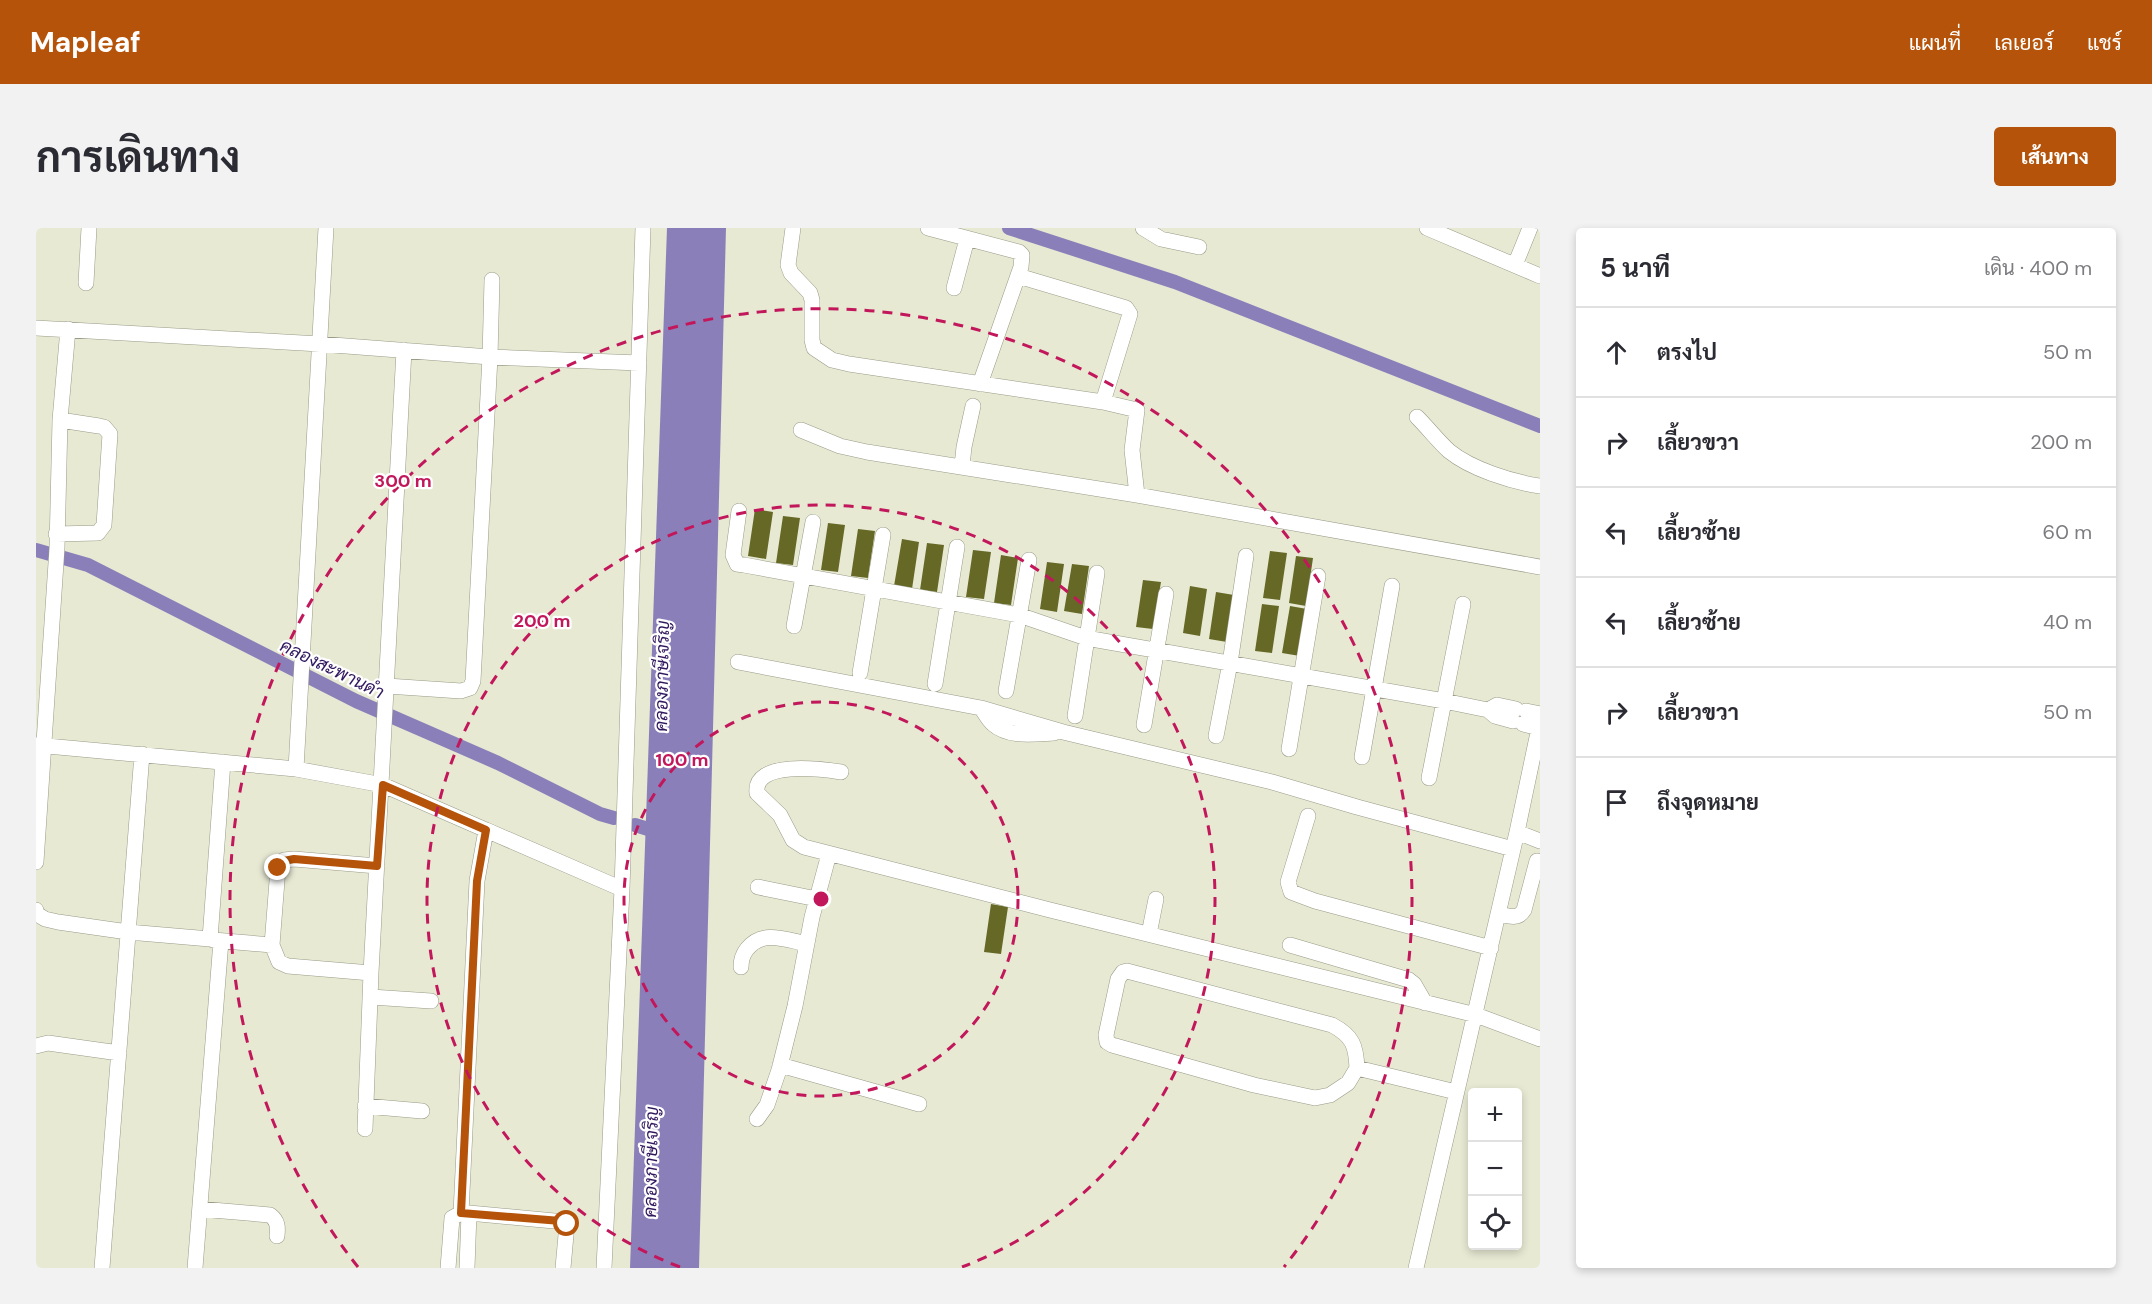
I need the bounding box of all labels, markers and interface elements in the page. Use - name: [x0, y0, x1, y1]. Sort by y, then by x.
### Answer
- text: Mapleaf: [30, 24, 141, 61]
- text: แผนที่: [1909, 29, 1961, 57]
- text: เลเยอร์: [1994, 29, 2054, 57]
- text: แชร์: [2087, 29, 2122, 57]
- button: เส้นทาง: [1994, 127, 2116, 186]
- text: การเดินทาง: [36, 130, 240, 185]
- text: 5 นาที: [1600, 251, 1670, 285]
- text: เดิน · 400 m: [1984, 255, 2092, 281]
- icon: ahead: [1600, 336, 1633, 369]
- text: ตรงไป: [1657, 338, 1717, 367]
- text: 50 m: [2043, 339, 2092, 365]
- icon: right: [1600, 426, 1633, 459]
- text: เลี้ยวขวา: [1657, 428, 1739, 457]
- text: 200 m: [2030, 429, 2092, 455]
- text: 300 m: [374, 469, 432, 493]
- icon: left: [1600, 516, 1633, 549]
- text: เลี้ยวซ้าย: [1657, 518, 1741, 547]
- text: 60 m: [2043, 519, 2092, 545]
- icon: left: [1600, 606, 1633, 639]
- text: เลี้ยวซ้าย: [1657, 608, 1741, 637]
- text: 200 m: [514, 609, 570, 633]
- text: 40 m: [2043, 609, 2092, 635]
- water label: คลองภาษีเจริญ: [648, 620, 675, 732]
- water label: คลองสะพานดำ: [276, 634, 388, 705]
- icon: right: [1600, 696, 1633, 729]
- text: เลี้ยวขวา: [1657, 698, 1739, 727]
- text: 50 m: [2043, 699, 2092, 725]
- text: 100 m: [655, 748, 709, 772]
- icon: arrive: [1600, 786, 1633, 819]
- text: ถึงจุดหมาย: [1657, 788, 1759, 817]
- route end: [264, 854, 290, 880]
- centre of rings: [811, 889, 831, 909]
- map controls: [1468, 1088, 1522, 1250]
- button: +: [1468, 1088, 1522, 1142]
- water label: คลองภาษีเจริญ: [637, 1106, 664, 1218]
- button: −: [1468, 1142, 1522, 1196]
- button: locate: [1468, 1196, 1522, 1250]
- route start: [553, 1210, 579, 1236]

